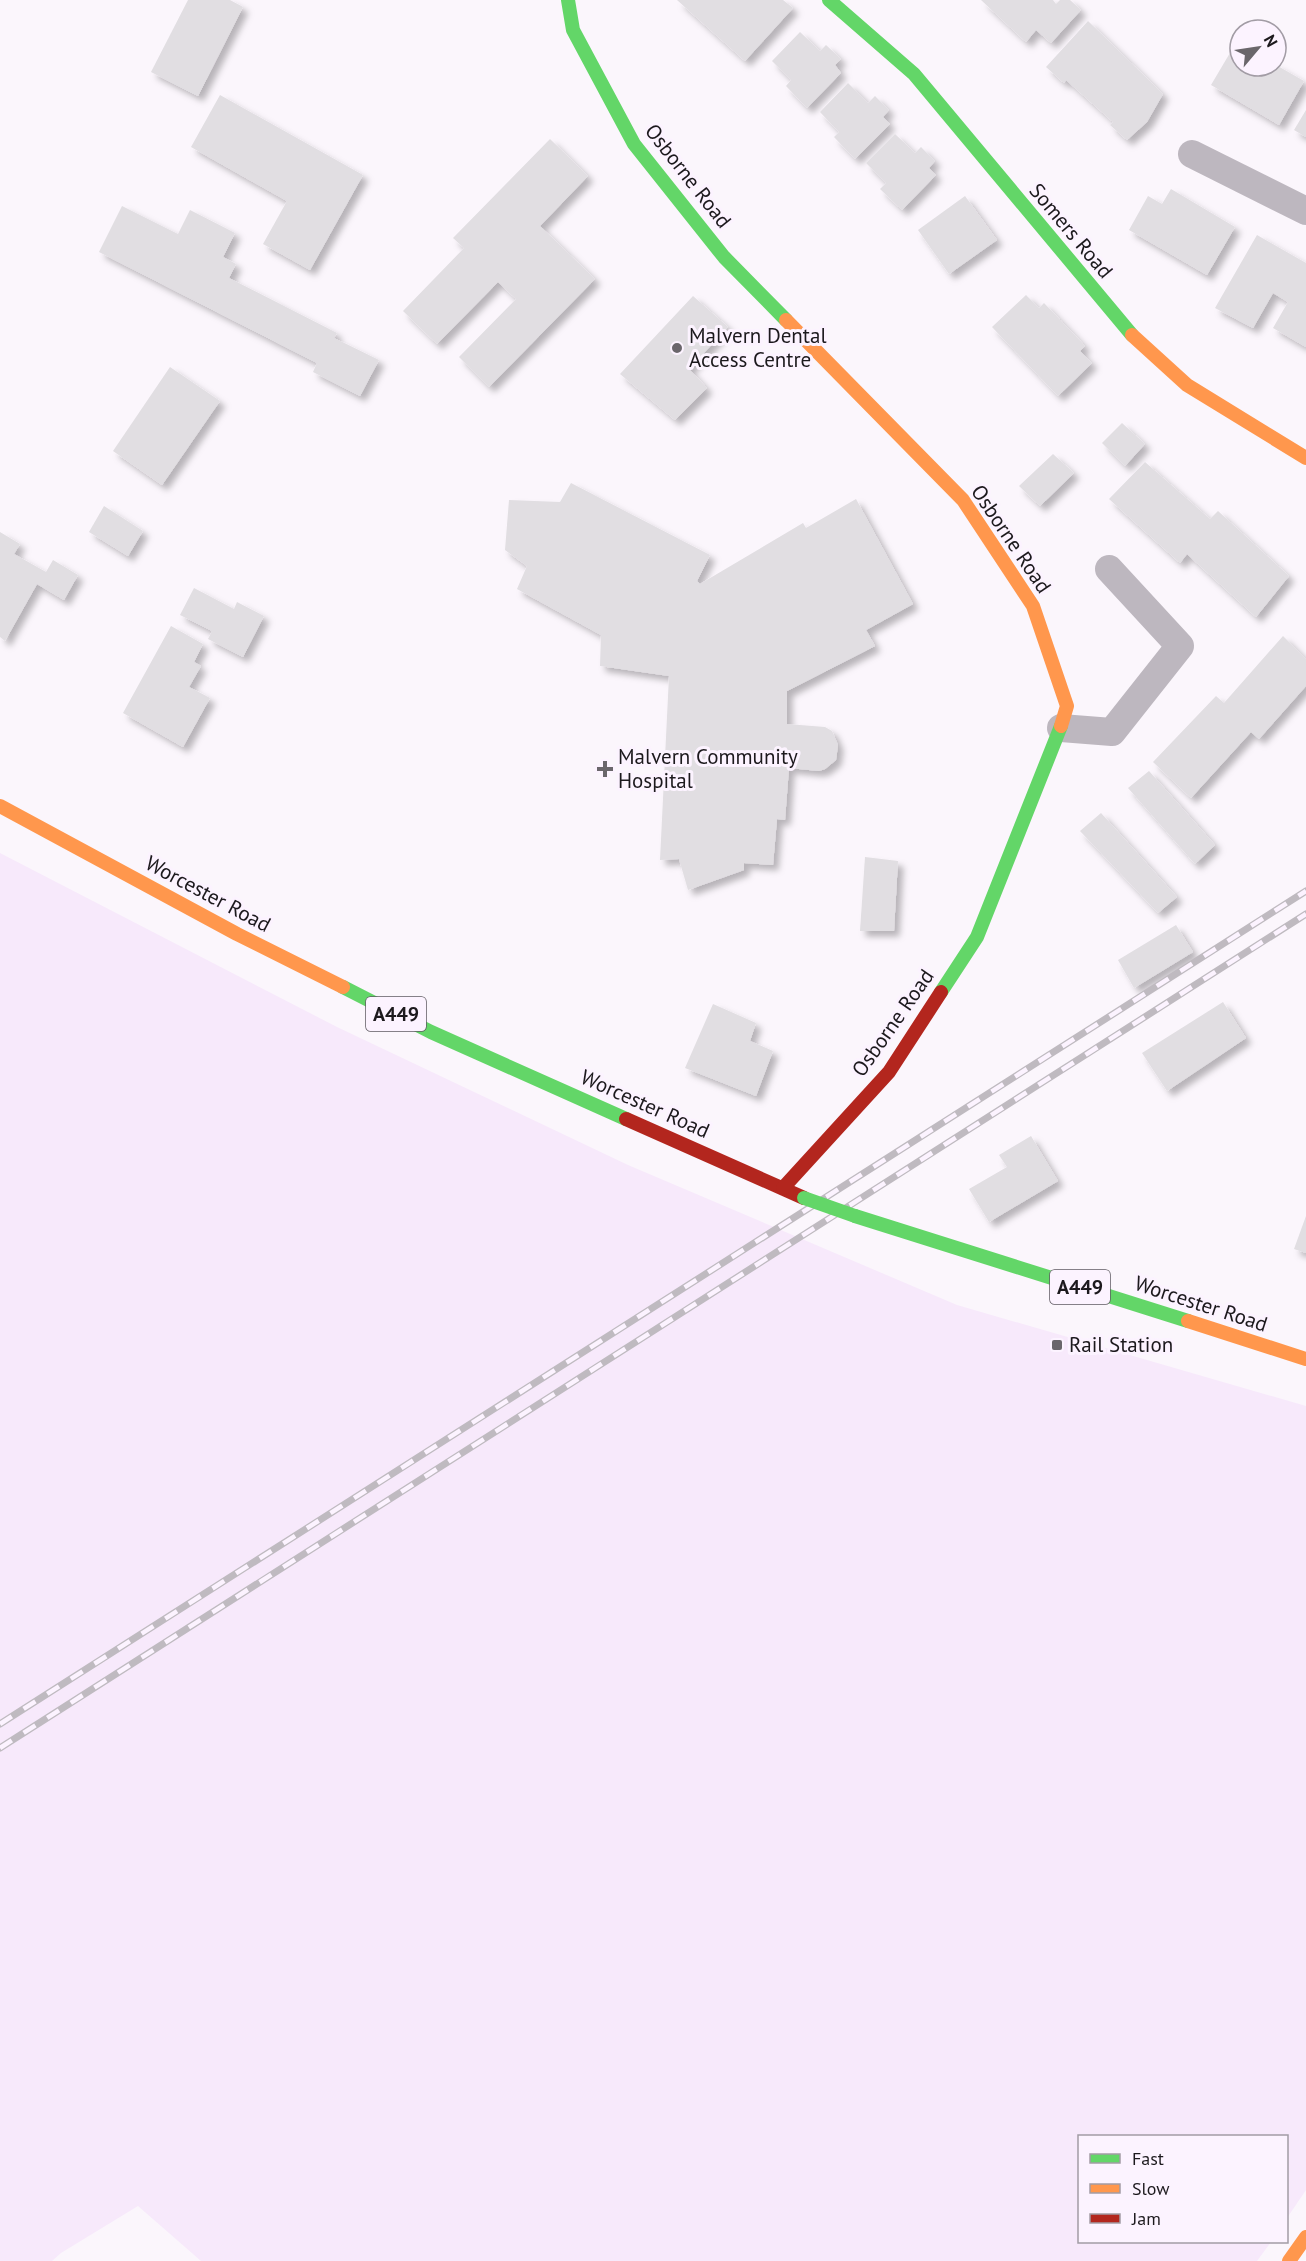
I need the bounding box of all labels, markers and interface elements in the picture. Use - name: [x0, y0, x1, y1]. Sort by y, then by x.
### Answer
- north arrow: [1228, 18, 1288, 78]
- text: N: [1260, 31, 1282, 50]
- street label: Osborne Road: [639, 118, 738, 233]
- street label: Somers Road: [1024, 178, 1119, 284]
- place label: Malvern Dental Access Centre: [689, 322, 827, 373]
- marker: Malvern Dental Access Centre: [670, 341, 684, 355]
- street label: Osborne Road: [965, 479, 1058, 598]
- place label: Malvern Community Hospital: [618, 743, 798, 794]
- marker: Malvern Community Hospital: [596, 760, 614, 778]
- street label: Worcester Road: [141, 849, 276, 938]
- street label: Osborne Road: [846, 964, 940, 1082]
- road number: A449: [366, 997, 426, 1031]
- street label: Worcester Road: [577, 1063, 714, 1144]
- street label: Worcester Road: [1131, 1269, 1271, 1338]
- road number: A449: [1050, 1270, 1110, 1304]
- place label: Rail Station: [1069, 1331, 1173, 1358]
- marker: Rail Station: [1050, 1338, 1064, 1352]
- legend: [1078, 2135, 1288, 2243]
- text: Fast: [1132, 2147, 1164, 2170]
- text: Slow: [1132, 2177, 1170, 2200]
- text: Jam: [1131, 2207, 1161, 2230]

